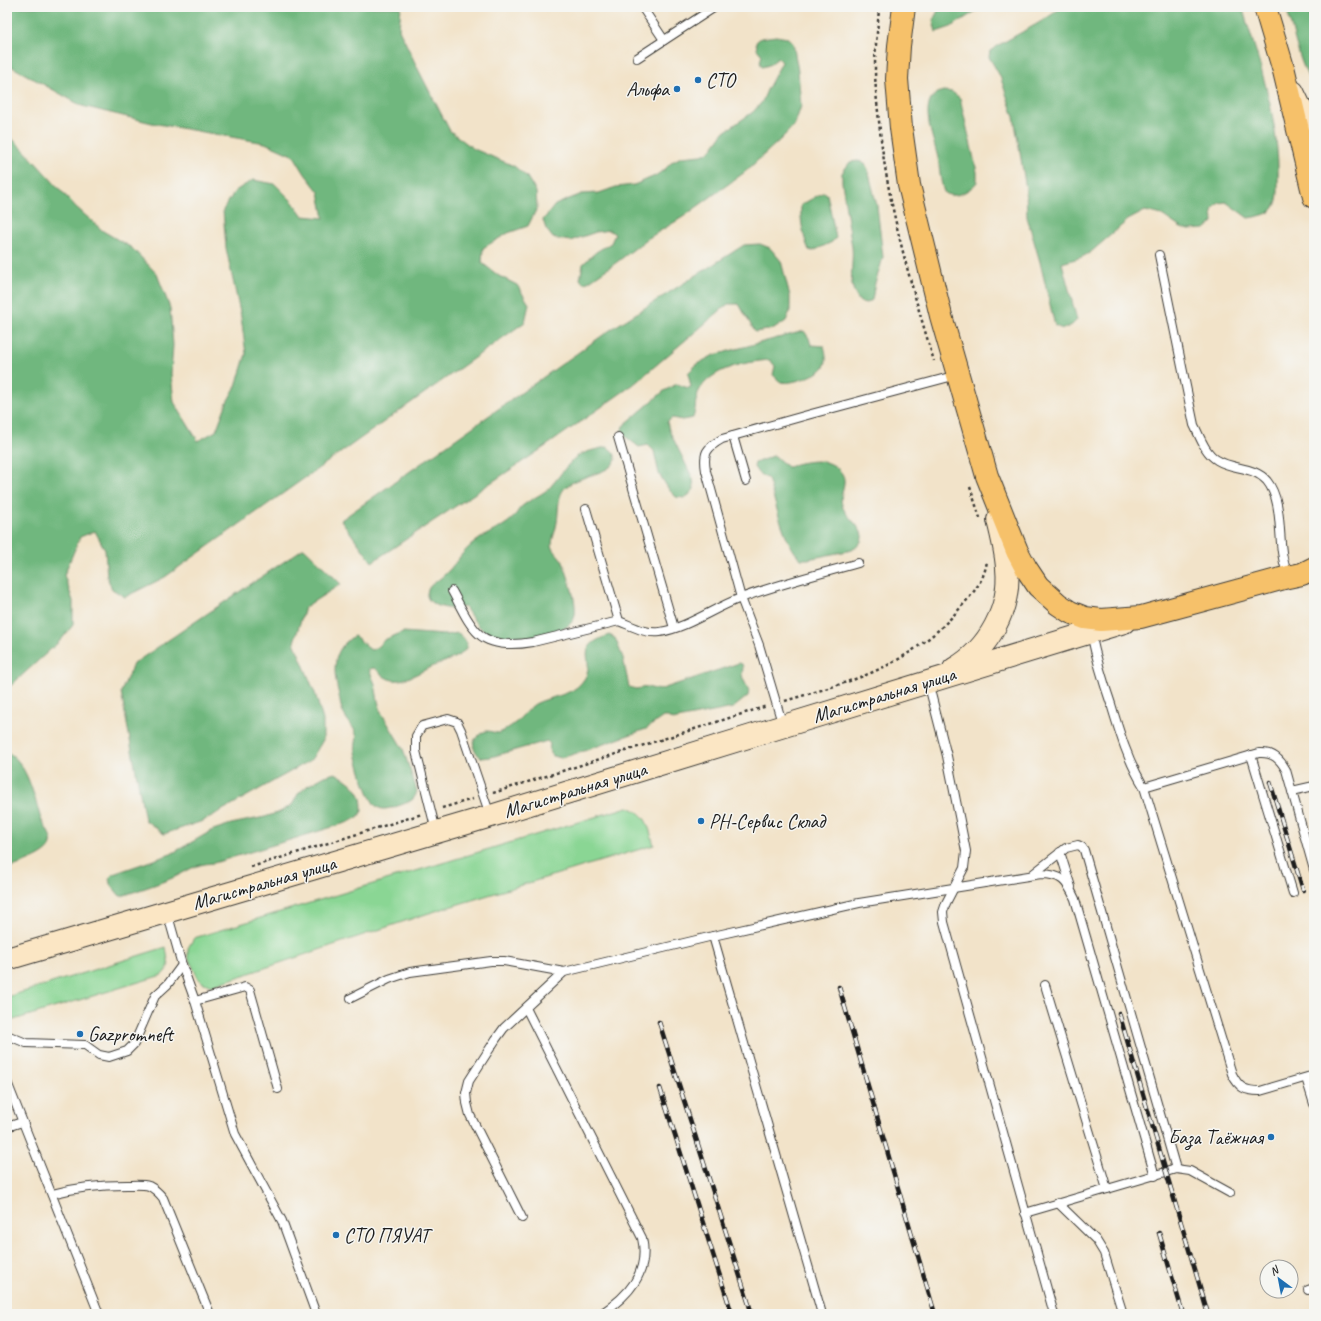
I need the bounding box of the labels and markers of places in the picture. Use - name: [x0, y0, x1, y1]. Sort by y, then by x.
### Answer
- place label: СТО: [706, 68, 737, 93]
- marker: СТО: [693, 75, 703, 85]
- place label: Альфа: [626, 77, 670, 102]
- marker: Альфа: [672, 84, 682, 94]
- place label: РН-Сервис Cклад: [709, 809, 827, 834]
- marker: РН-Сервис Cклад: [696, 816, 706, 826]
- place label: Gazpromneft: [88, 1022, 175, 1047]
- marker: Gazpromneft: [75, 1029, 85, 1039]
- place label: База Таёжная: [1168, 1125, 1265, 1151]
- marker: База Таёжная: [1266, 1132, 1276, 1142]
- place label: СТО ПЯУАТ: [344, 1223, 433, 1248]
- marker: СТО ПЯУАТ: [331, 1230, 341, 1240]

